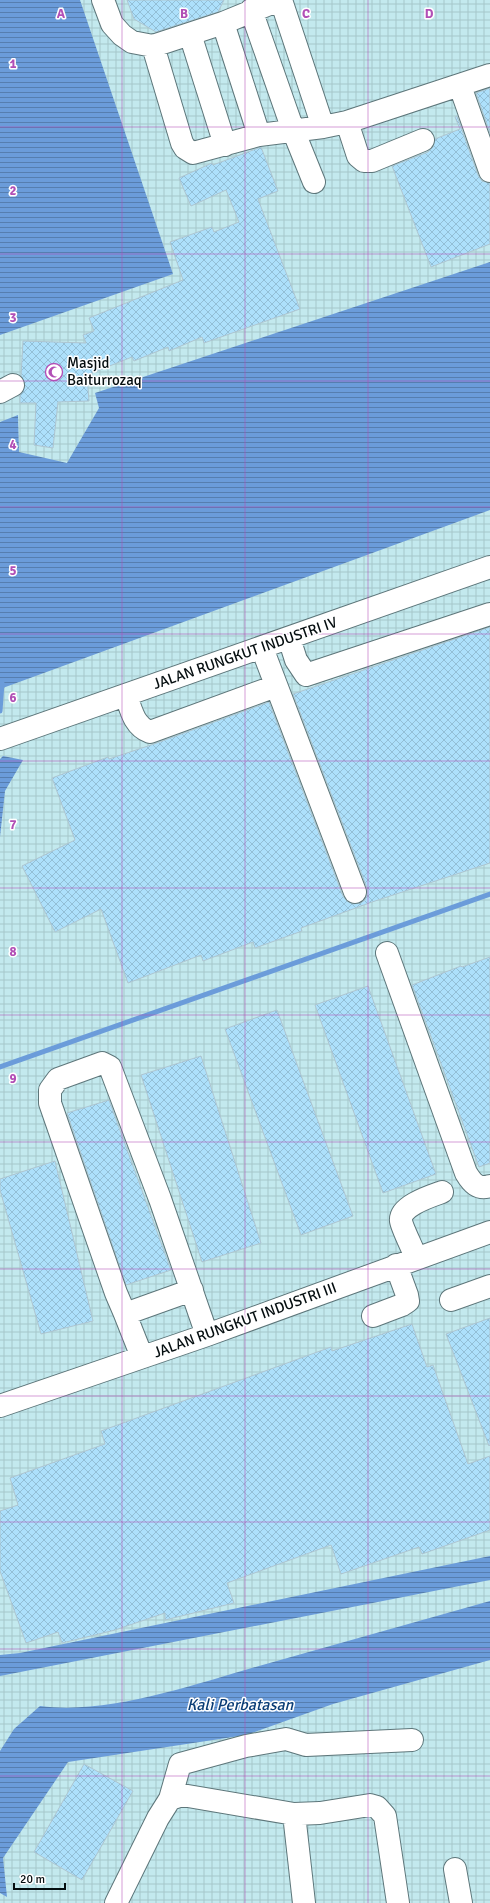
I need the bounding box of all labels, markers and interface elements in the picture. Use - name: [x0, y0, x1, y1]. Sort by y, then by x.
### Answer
- text: A: [57, 6, 66, 22]
- text: B: [180, 6, 188, 22]
- text: C: [302, 6, 310, 22]
- text: D: [425, 6, 434, 22]
- text: 1: [9, 56, 17, 72]
- text: 2: [9, 183, 17, 199]
- text: 3: [9, 310, 17, 326]
- place label: Masjid Baiturrozaq: [67, 354, 142, 389]
- mosque icon: Masjid Baiturrozaq: [44, 362, 64, 382]
- text: 4: [9, 437, 17, 453]
- text: 5: [9, 563, 17, 579]
- street label: JALAN RUNGKUT INDUSTRI IV: [151, 613, 340, 693]
- text: 6: [9, 690, 17, 706]
- text: 7: [9, 817, 17, 833]
- text: 8: [9, 944, 17, 960]
- text: 9: [9, 1071, 17, 1087]
- street label: JALAN RUNGKUT INDUSTRI III: [151, 1278, 339, 1362]
- water label: Kali Perbatasan: [187, 1695, 295, 1715]
- scale bar: [14, 1865, 65, 1891]
- text: 20 m: [20, 1872, 45, 1887]

